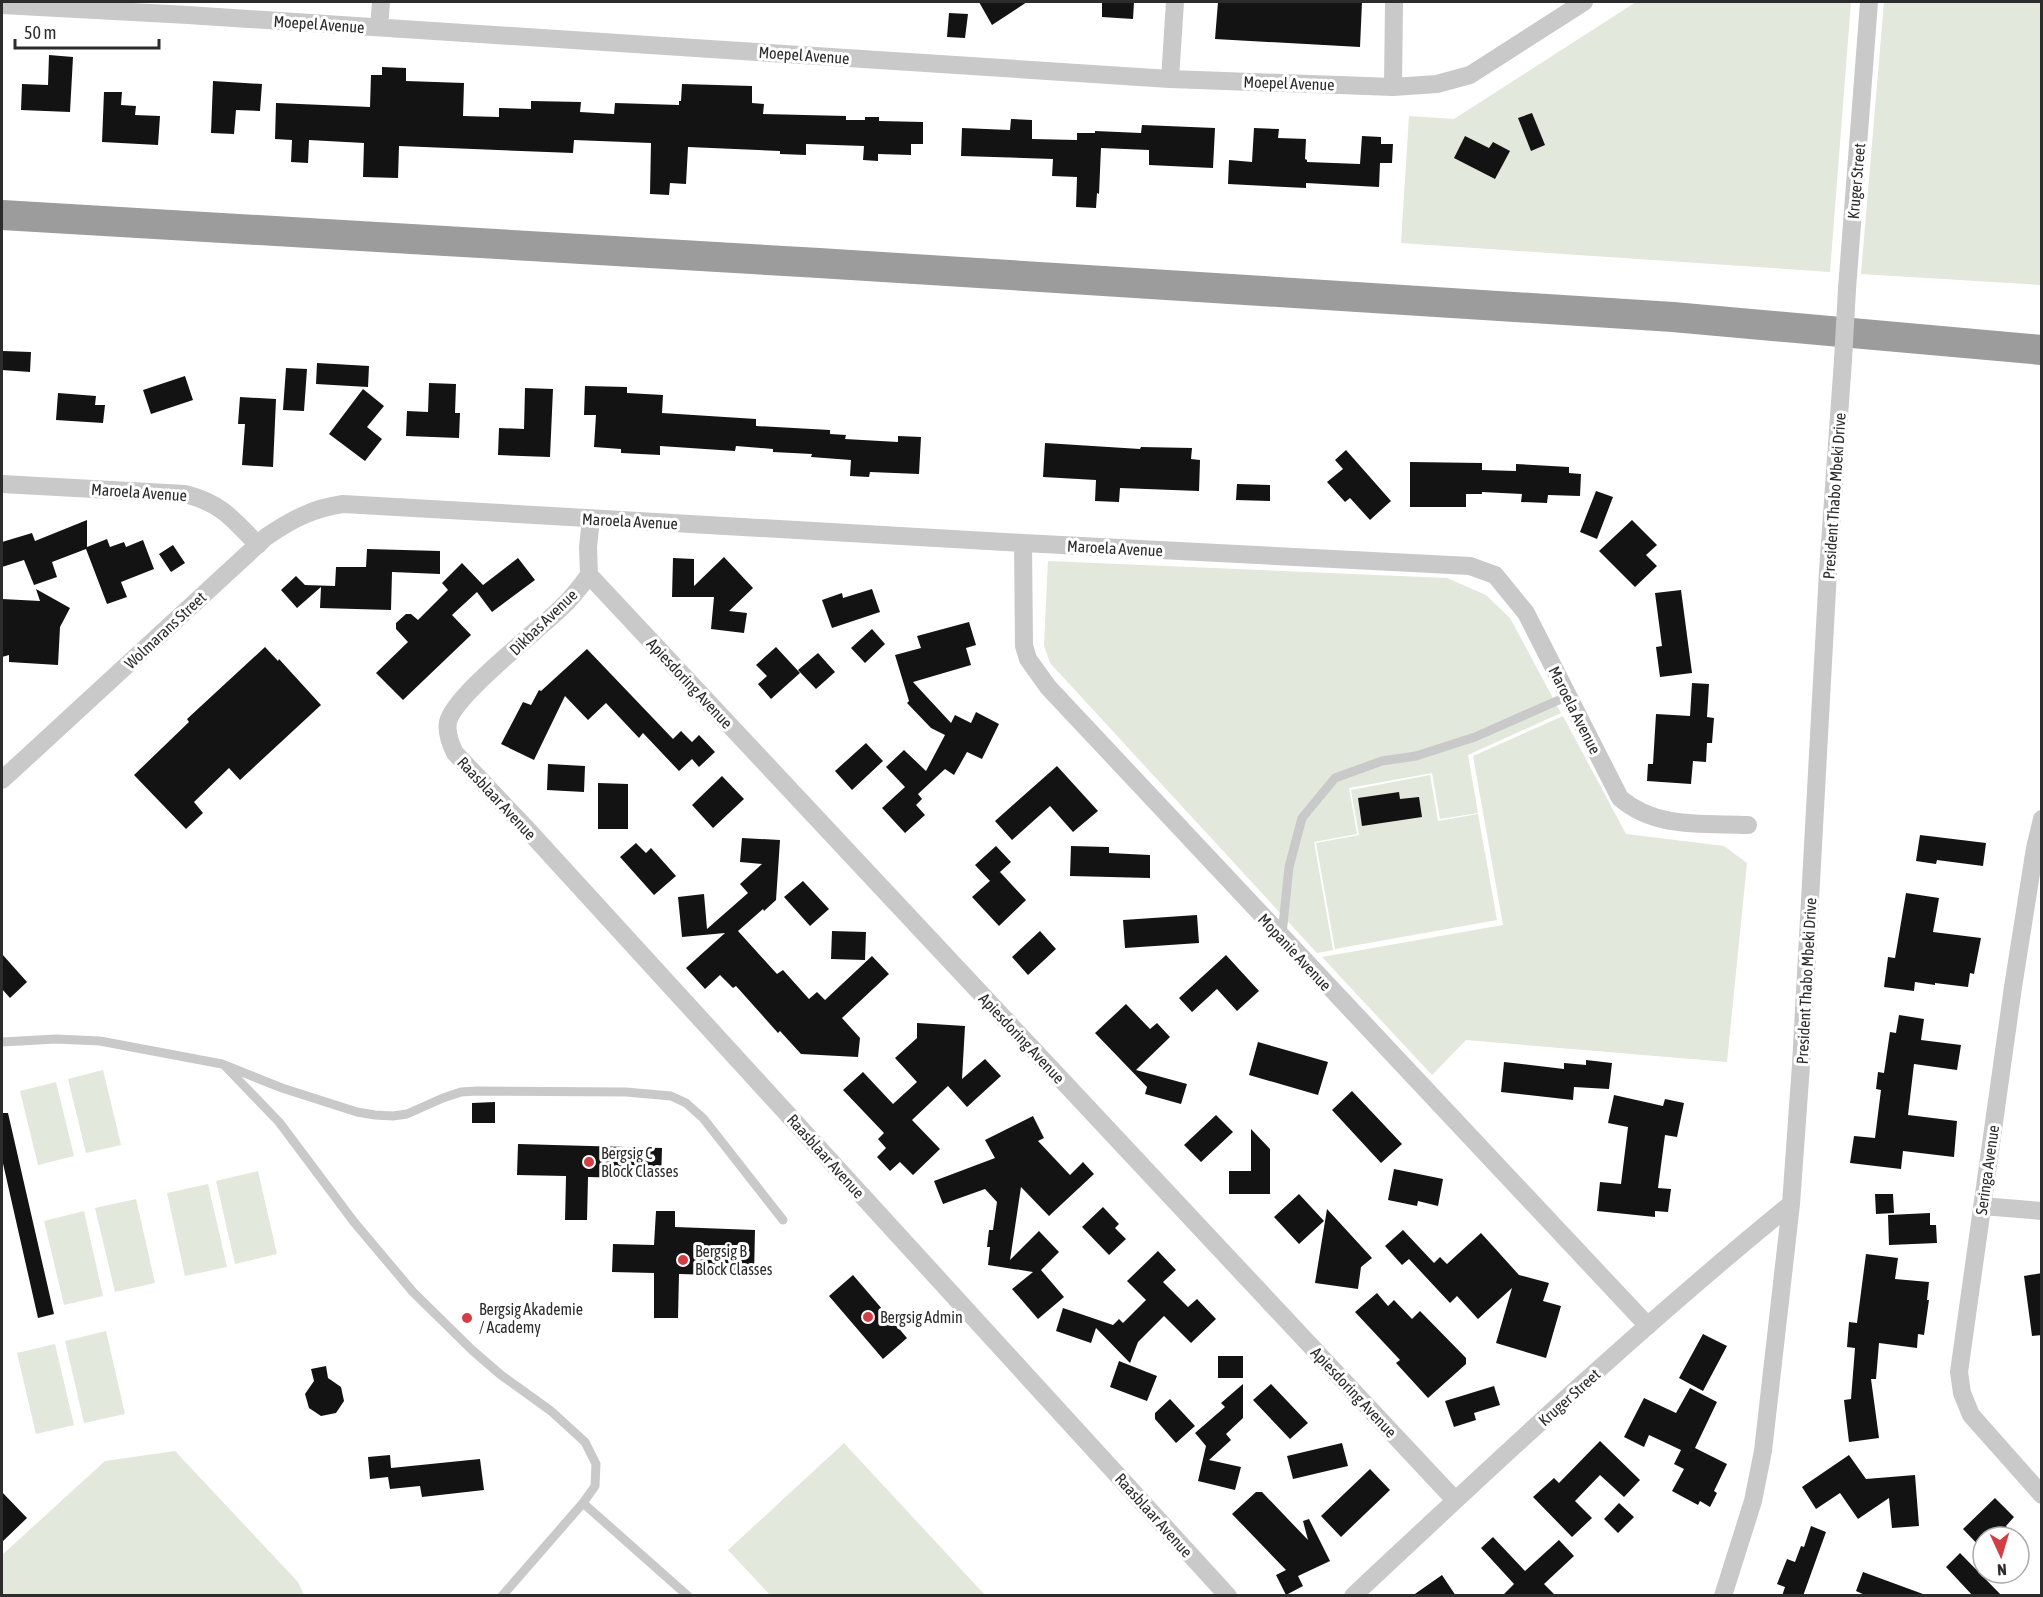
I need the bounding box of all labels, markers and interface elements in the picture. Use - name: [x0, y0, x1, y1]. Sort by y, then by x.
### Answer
- scale bar: [15, 12, 159, 50]
- street label: Moepel Avenue: [273, 12, 365, 37]
- text: 50 m: [24, 22, 56, 43]
- street label: Moepel Avenue: [758, 43, 850, 68]
- street label: Moepel Avenue: [1243, 72, 1335, 95]
- street label: Kruger Street: [1844, 142, 1869, 220]
- street label: President Thabo Mbeki Drive: [1819, 412, 1849, 580]
- street label: Maroela Avenue: [91, 480, 187, 504]
- street label: Maroela Avenue: [582, 510, 678, 532]
- street label: Maroela Avenue: [1067, 537, 1163, 559]
- street label: Dikbas Avenue: [506, 585, 580, 659]
- street label: Wolmarans Street: [121, 588, 210, 672]
- street label: Apiesdoring Avenue: [643, 634, 736, 732]
- street label: Maroela Avenue: [1545, 663, 1605, 757]
- street label: Raasblaar Avenue: [454, 753, 540, 843]
- street label: President Thabo Mbeki Drive: [1793, 897, 1819, 1065]
- street label: Mopanie Avenue: [1254, 910, 1335, 995]
- street label: Apiesdoring Avenue: [975, 989, 1068, 1087]
- street label: Raasblaar Avenue: [784, 1110, 868, 1202]
- street label: Seringa Avenue: [1972, 1124, 2003, 1216]
- place label: Bergsig C Block Classes: [601, 1144, 679, 1180]
- marker: Bergsig C Block Classes: [582, 1155, 596, 1169]
- place label: Bergsig B Block Classes: [695, 1242, 773, 1278]
- marker: Bergsig B Block Classes: [676, 1253, 690, 1267]
- place label: Bergsig Akademie / Academy: [479, 1300, 583, 1337]
- place label: Bergsig Admin: [880, 1308, 963, 1327]
- marker: Bergsig Admin: [861, 1310, 875, 1324]
- marker: Bergsig Akademie / Academy: [460, 1311, 474, 1325]
- street label: Apiesdoring Avenue: [1307, 1343, 1400, 1441]
- street label: Kruger Street: [1535, 1365, 1604, 1430]
- street label: Raasblaar Avenue: [1112, 1469, 1196, 1561]
- north arrow: [1971, 1525, 2031, 1585]
- text: N: [1997, 1561, 2007, 1579]

